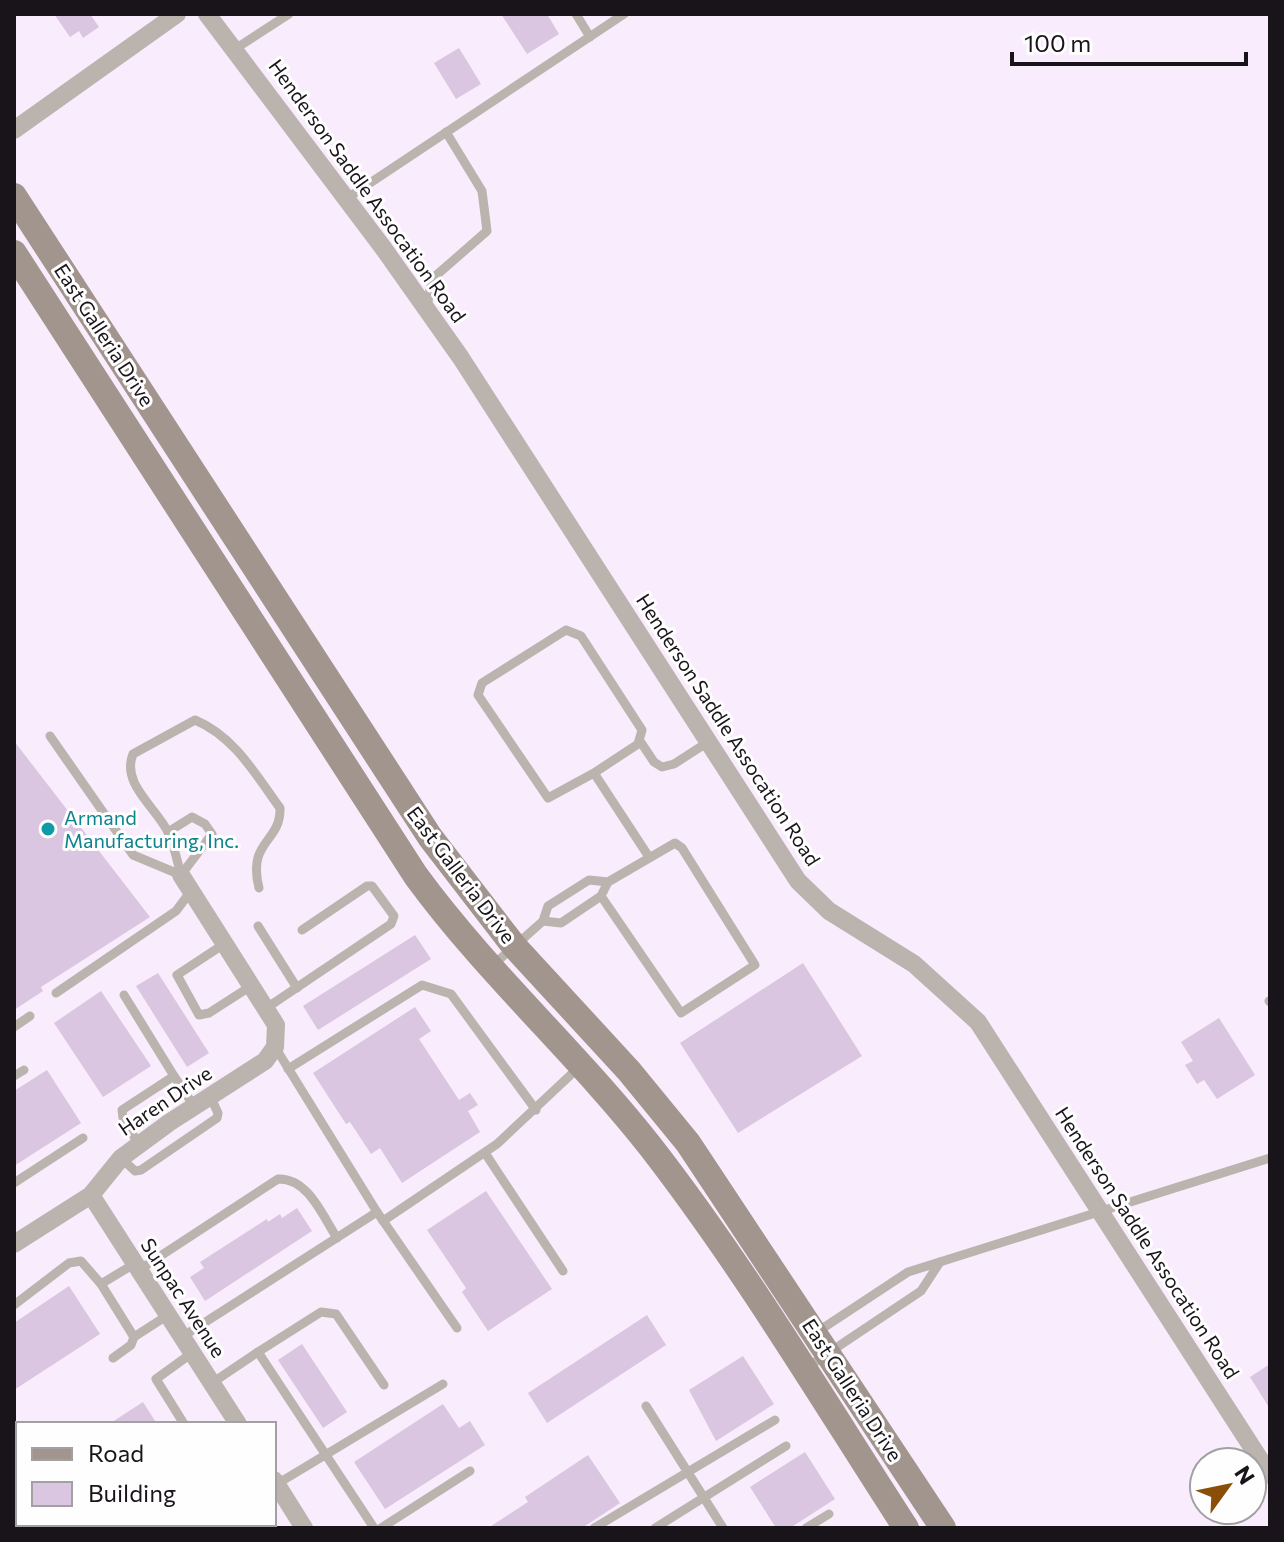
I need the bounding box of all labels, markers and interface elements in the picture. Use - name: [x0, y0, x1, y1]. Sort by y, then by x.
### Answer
- scale bar: [1012, 16, 1246, 66]
- text: 100 m: [1024, 28, 1091, 57]
- street label: Henderson Saddle Assocation Road: [264, 54, 471, 327]
- street label: East Galleria Drive: [50, 259, 160, 410]
- street label: Henderson Saddle Assocation Road: [632, 589, 826, 870]
- street label: East Galleria Drive: [403, 801, 521, 948]
- place label: Armand Manufacturing, Inc.: [64, 805, 239, 852]
- marker: Armand Manufacturing, Inc.: [39, 820, 57, 838]
- street label: Haren Drive: [113, 1060, 216, 1140]
- street label: Henderson Saddle Assocation Road: [1051, 1102, 1245, 1383]
- street label: Sunpac Avenue: [136, 1233, 231, 1361]
- street label: East Galleria Drive: [798, 1314, 908, 1465]
- legend: [16, 1422, 276, 1526]
- text: Road: [88, 1438, 144, 1467]
- north arrow: [1188, 1446, 1268, 1526]
- text: N: [1229, 1461, 1261, 1489]
- text: Building: [88, 1478, 176, 1507]

